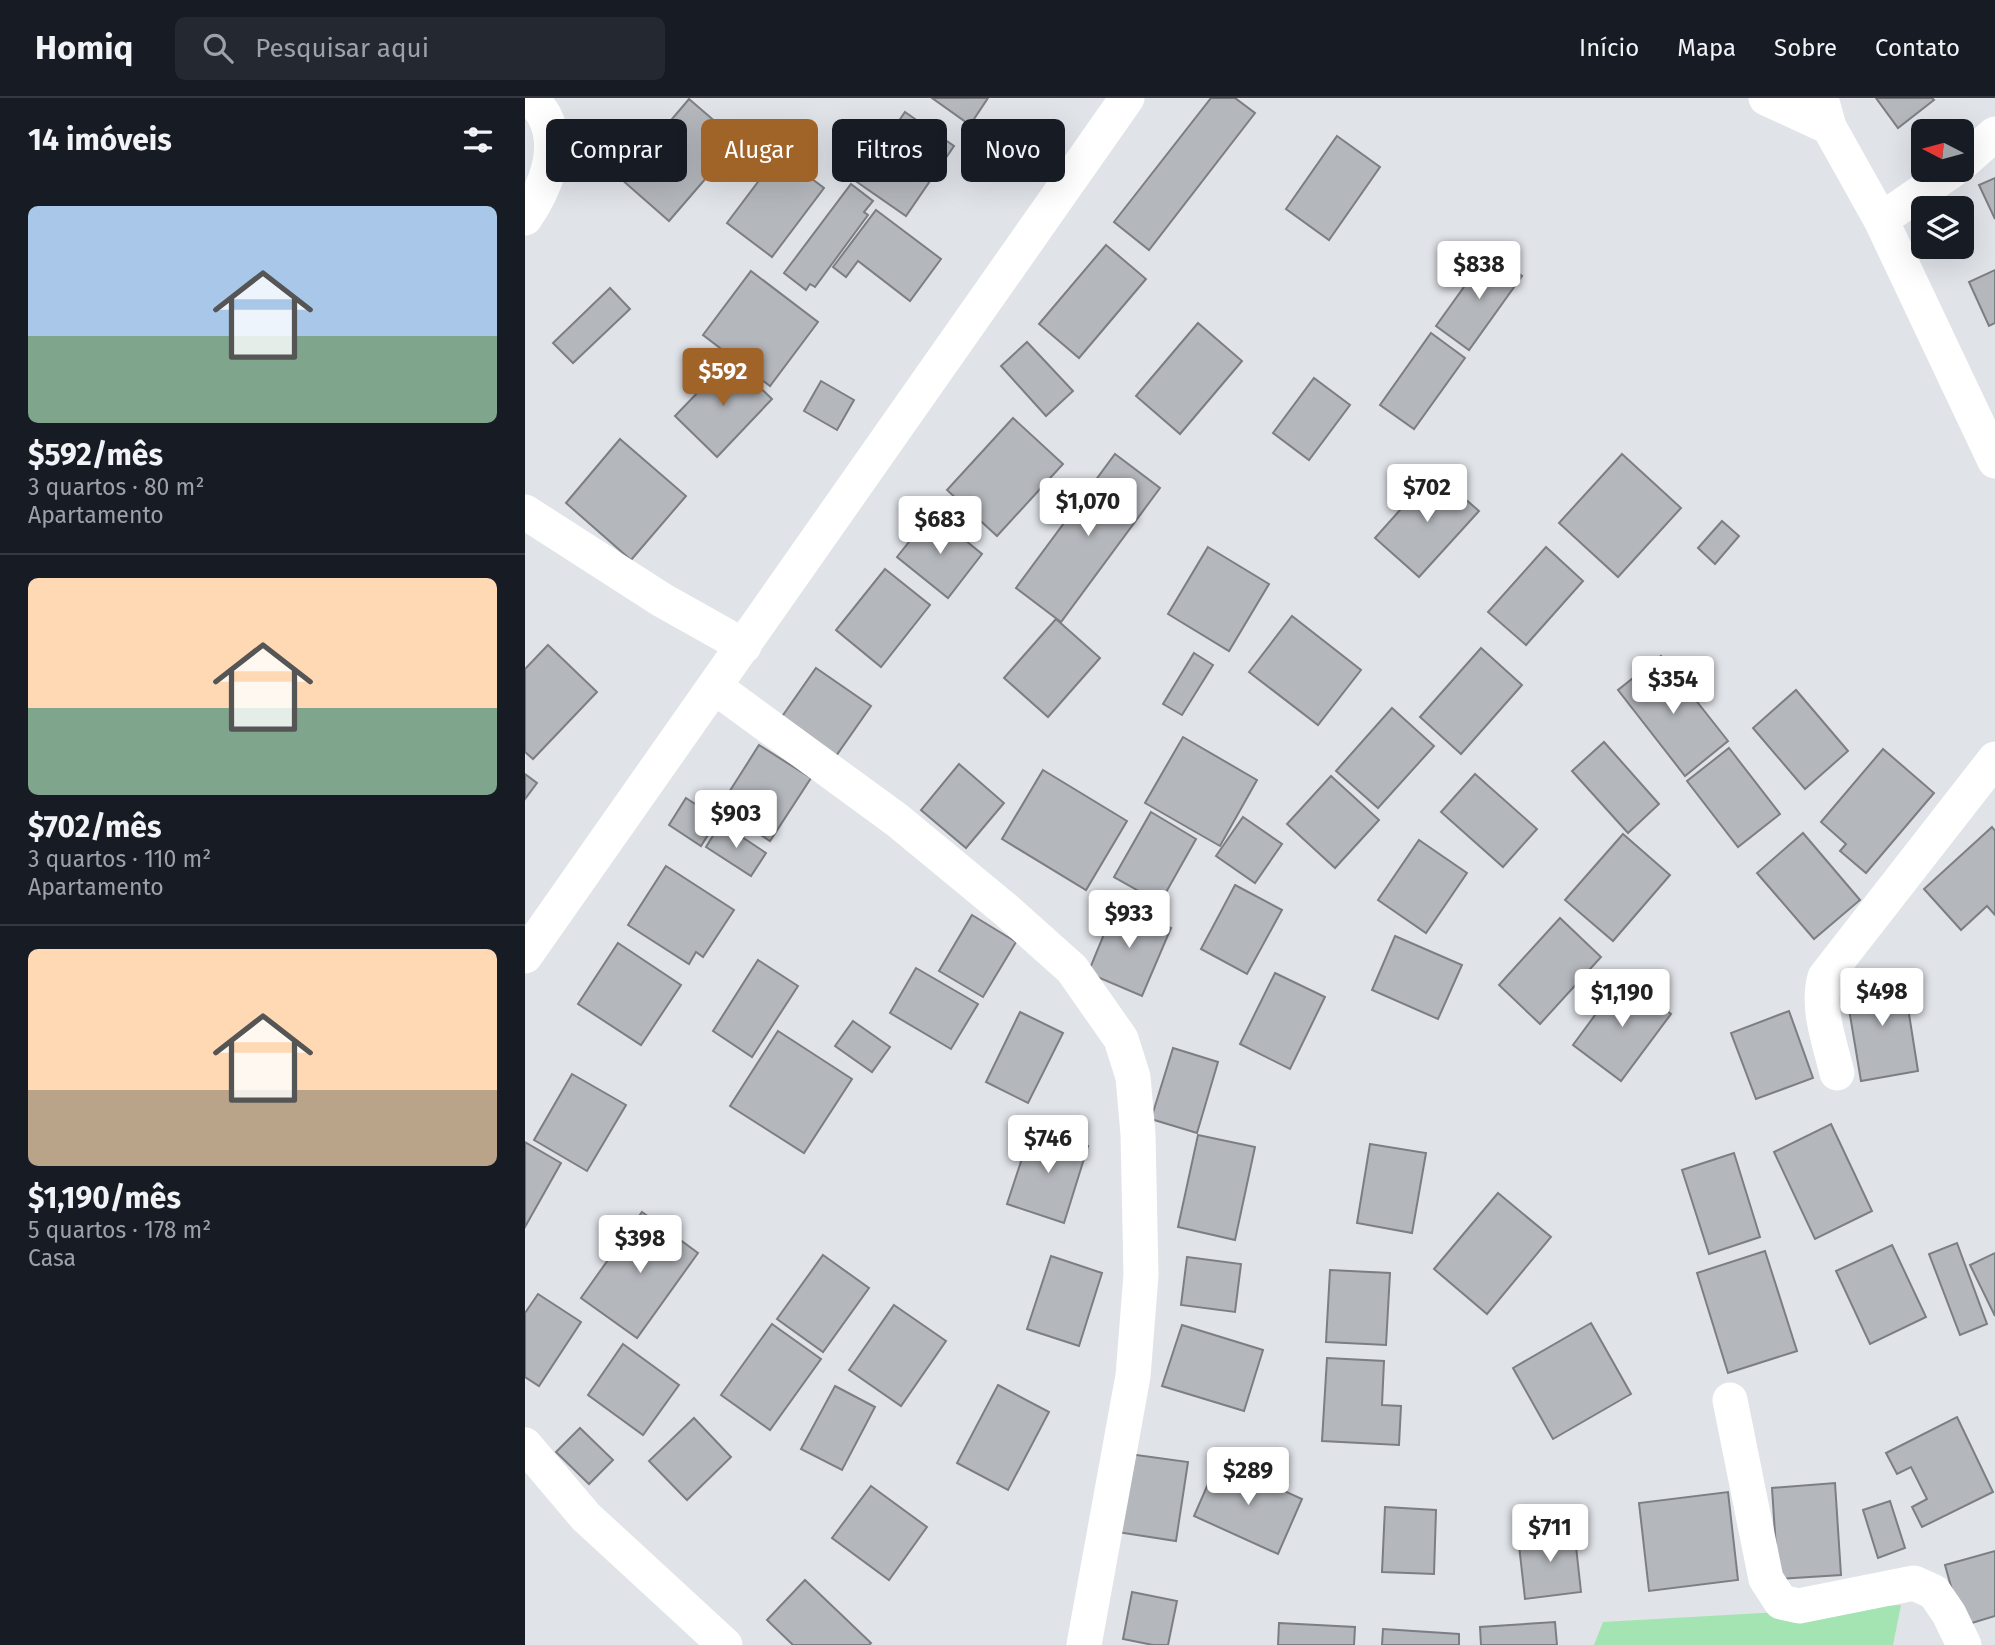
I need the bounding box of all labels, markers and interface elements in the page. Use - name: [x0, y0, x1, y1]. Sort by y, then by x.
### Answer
- search box: [175, 17, 665, 80]
- text: Homiq: [35, 28, 133, 68]
- icon: search: [199, 29, 237, 67]
- text: Pesquisar aqui: [255, 33, 429, 64]
- text: Início: [1579, 34, 1639, 62]
- text: Mapa: [1677, 34, 1736, 62]
- text: Sobre: [1774, 34, 1837, 62]
- text: Contato: [1875, 34, 1960, 62]
- chip: Comprar: [546, 119, 687, 182]
- chip: Alugar: [701, 119, 818, 182]
- chip: Filtros: [832, 119, 947, 182]
- chip: Novo: [961, 119, 1065, 182]
- north arrow: [1911, 119, 1974, 182]
- map controls: [1911, 119, 1974, 259]
- icon: filters: [459, 121, 497, 159]
- text: 14 imóveis: [28, 122, 172, 158]
- button: layers: [1911, 196, 1974, 259]
- pin: $838: [1438, 242, 1520, 301]
- text: $838: [1453, 250, 1505, 278]
- icon: home: [200, 252, 326, 378]
- pin: $592: [682, 348, 764, 408]
- text: $592: [699, 357, 747, 385]
- text: $592/mês: [28, 437, 163, 473]
- pin: $702: [1386, 464, 1468, 524]
- text: 3 quartos · 80 m²: [28, 473, 204, 501]
- text: $702: [1403, 473, 1451, 501]
- pin: $1,070: [1031, 478, 1145, 538]
- text: $1,070: [1056, 487, 1120, 515]
- pin: $683: [899, 496, 981, 556]
- text: Apartamento: [28, 501, 164, 529]
- text: $683: [915, 505, 965, 533]
- icon: home: [200, 624, 326, 750]
- pin: $354: [1632, 656, 1714, 716]
- text: $354: [1648, 665, 1698, 693]
- pin: $903: [695, 790, 777, 850]
- text: $903: [711, 799, 761, 827]
- text: $702/mês: [28, 809, 161, 845]
- text: 3 quartos · 110 m²: [28, 845, 211, 873]
- text: Apartamento: [28, 873, 164, 901]
- pin: $933: [1088, 890, 1170, 950]
- text: $933: [1105, 899, 1153, 927]
- pin: $498: [1841, 968, 1923, 1028]
- pin: $1,190: [1565, 970, 1679, 1029]
- text: $498: [1856, 977, 1908, 1005]
- text: $1,190: [1591, 978, 1653, 1006]
- icon: home: [200, 995, 326, 1121]
- pin: $746: [1007, 1116, 1089, 1175]
- text: $746: [1024, 1124, 1072, 1152]
- text: $1,190/mês: [28, 1180, 181, 1216]
- text: 5 quartos · 178 m²: [28, 1216, 211, 1244]
- pin: $398: [599, 1216, 681, 1275]
- text: $398: [615, 1224, 665, 1252]
- text: Casa: [28, 1244, 76, 1272]
- pin: $289: [1207, 1448, 1289, 1507]
- text: $289: [1223, 1456, 1273, 1484]
- pin: $711: [1509, 1504, 1591, 1564]
- text: $711: [1528, 1513, 1572, 1541]

